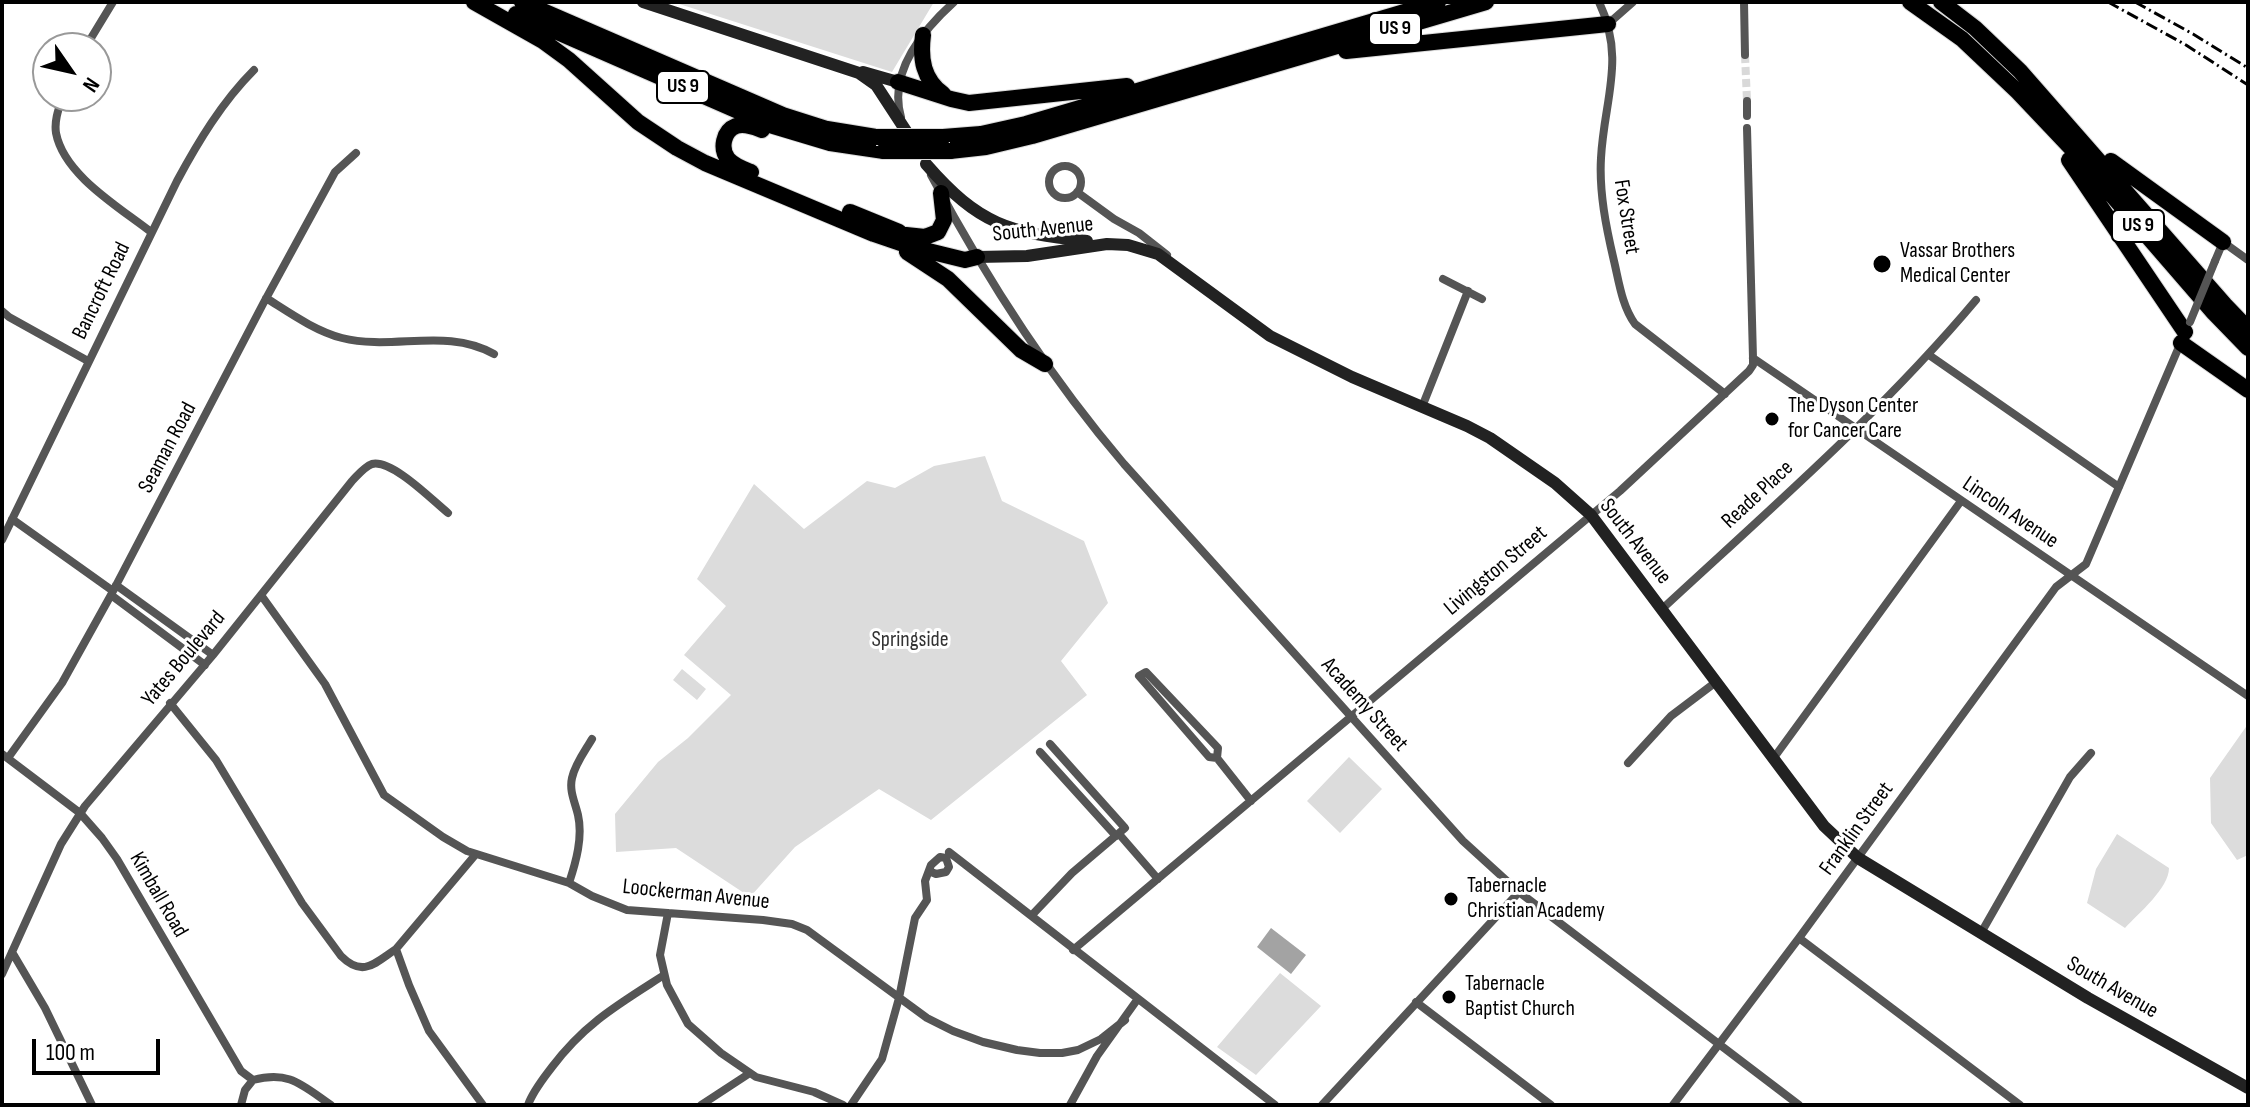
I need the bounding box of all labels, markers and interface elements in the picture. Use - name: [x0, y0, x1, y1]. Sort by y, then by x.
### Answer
- road number: US 9: [1369, 13, 1421, 45]
- north arrow: [32, 32, 112, 112]
- road number: US 9: [657, 71, 709, 103]
- text: N: [76, 72, 105, 97]
- street label: Fox Street: [1607, 178, 1645, 256]
- road number: US 9: [2112, 210, 2164, 242]
- street label: South Avenue: [991, 212, 1095, 248]
- street label: Bancroft Road: [67, 238, 137, 344]
- place label: Vassar Brothers Medical Center: [1900, 238, 2015, 290]
- marker: Vassar Brothers Medical Center: [1871, 253, 1893, 275]
- place label: The Dyson Center for Cancer Care: [1788, 393, 1918, 444]
- street label: Seaman Road: [133, 398, 203, 498]
- marker: The Dyson Center for Cancer Care: [1763, 410, 1781, 428]
- street label: Reade Place: [1717, 455, 1799, 535]
- street label: Lincoln Avenue: [1957, 471, 2063, 555]
- street label: South Avenue: [1593, 494, 1677, 590]
- street label: Livingston Street: [1439, 520, 1553, 622]
- street label: Yates Boulevard: [137, 606, 231, 712]
- park label: Springside: [871, 627, 949, 653]
- street label: Academy Street: [1315, 653, 1413, 757]
- street label: Franklin Street: [1814, 777, 1900, 881]
- street label: Kimball Road: [123, 848, 193, 942]
- place label: Tabernacle Christian Academy: [1467, 873, 1605, 924]
- street label: Loockerman Avenue: [621, 874, 771, 916]
- marker: Tabernacle Christian Academy: [1442, 890, 1460, 908]
- street label: South Avenue: [2062, 951, 2162, 1025]
- place label: Tabernacle Baptist Church: [1465, 971, 1575, 1022]
- marker: Tabernacle Baptist Church: [1440, 988, 1458, 1006]
- scale bar: [36, 1023, 164, 1073]
- text: 100 m: [46, 1038, 95, 1067]

